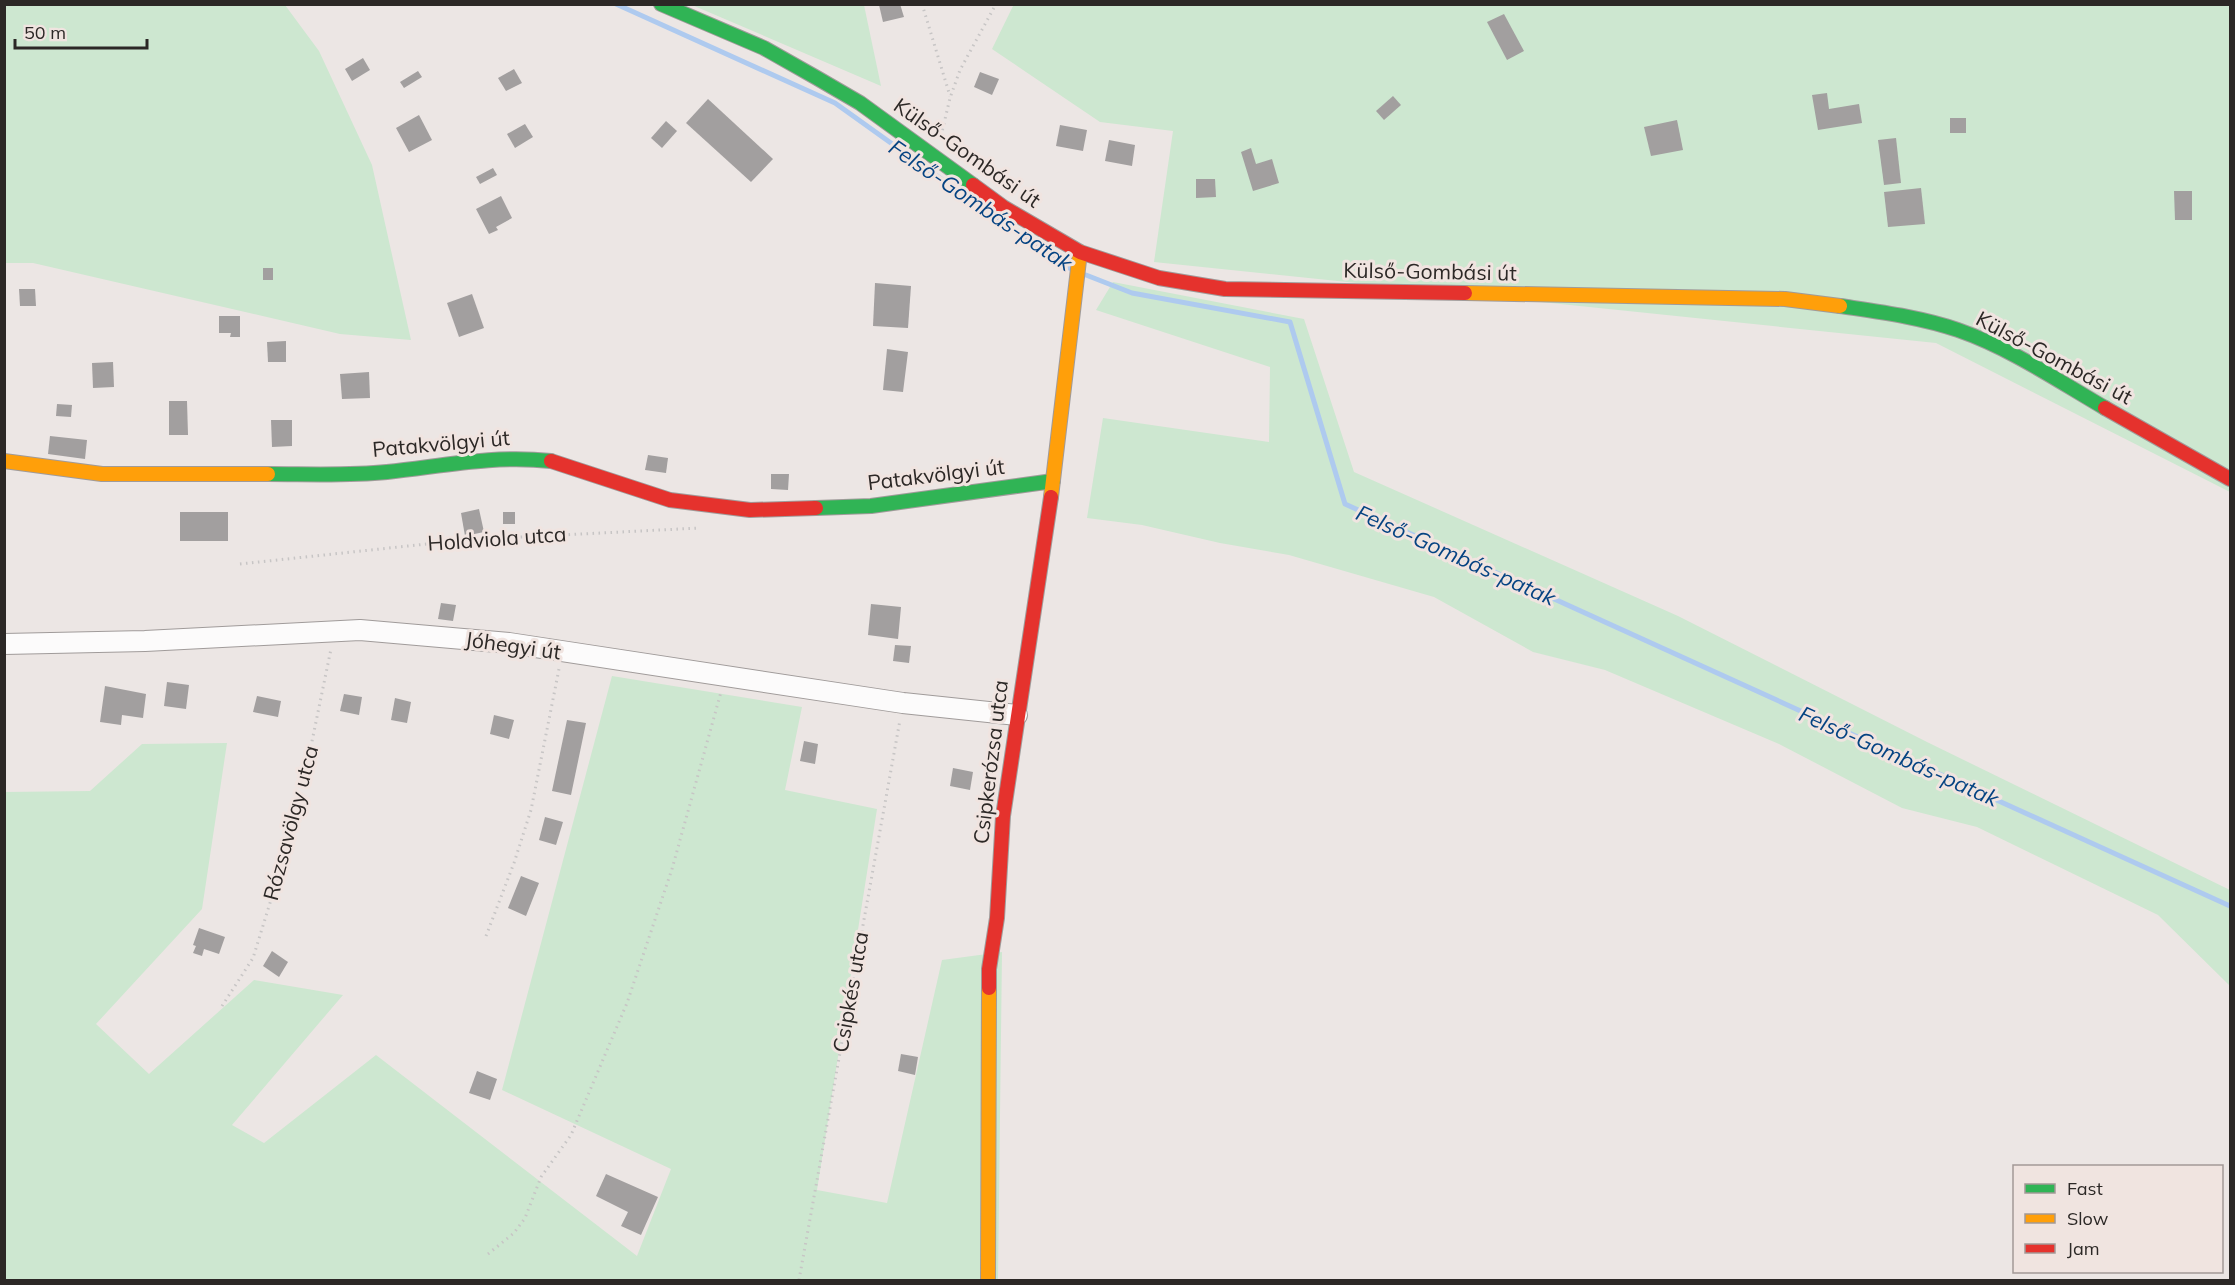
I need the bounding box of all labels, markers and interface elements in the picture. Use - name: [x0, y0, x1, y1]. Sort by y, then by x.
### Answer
- scale bar: [15, 12, 147, 50]
- text: 50 m: [24, 21, 66, 44]
- street label: Külső-Gombási út: [889, 92, 1046, 213]
- water label: Felső-Gombás-patak: [884, 133, 1079, 277]
- street label: Külső-Gombási út: [1343, 256, 1517, 286]
- street label: Külső-Gombási út: [1972, 305, 2137, 409]
- street label: Patakvölgyi út: [371, 424, 511, 462]
- street label: Patakvölgyi út: [866, 453, 1006, 495]
- water label: Felső-Gombás-patak: [1352, 498, 1561, 612]
- street label: Holdviola utca: [427, 520, 567, 556]
- street label: Jóhegyi út: [464, 625, 563, 665]
- street label: Csipkerózsa utca: [967, 678, 1013, 845]
- water label: Felső-Gombás-patak: [1795, 699, 2004, 813]
- street label: Rózsavölgy utca: [257, 742, 323, 903]
- street label: Csipkés utca: [827, 929, 873, 1054]
- legend: [2013, 1165, 2223, 1273]
- text: Fast: [2067, 1177, 2103, 1200]
- text: Slow: [2067, 1207, 2109, 1230]
- text: Jam: [2067, 1237, 2100, 1260]

